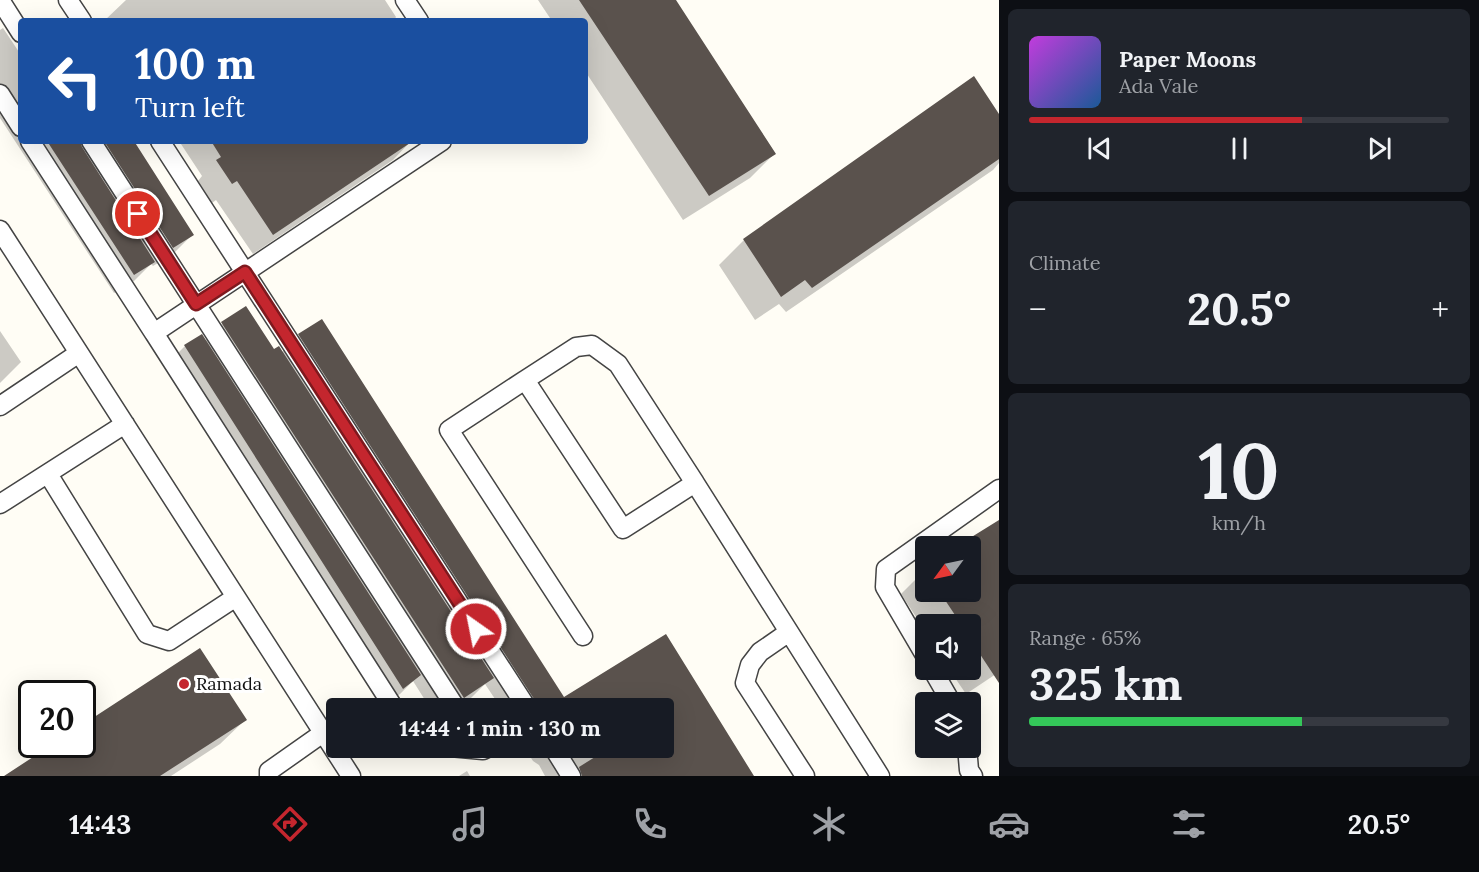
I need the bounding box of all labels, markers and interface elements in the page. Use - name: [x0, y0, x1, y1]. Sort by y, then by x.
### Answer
- text: 100 m: [135, 37, 255, 91]
- icon: left: [36, 42, 114, 120]
- text: Paper Moons: [1119, 45, 1256, 73]
- text: Ada Vale: [1119, 73, 1198, 98]
- text: Turn left: [135, 90, 245, 124]
- icon: previous: [1083, 132, 1116, 165]
- icon: pause: [1223, 132, 1256, 165]
- icon: next: [1363, 132, 1396, 165]
- pin: [112, 188, 163, 239]
- icon: arrive: [121, 197, 154, 230]
- text: Climate: [1029, 250, 1101, 275]
- text: 20.5°: [1187, 280, 1291, 337]
- text: −: [1029, 288, 1047, 330]
- text: +: [1431, 288, 1449, 330]
- text: 10: [1198, 421, 1280, 520]
- text: km/h: [1212, 510, 1266, 535]
- north arrow: [915, 536, 981, 602]
- map controls: [915, 536, 981, 758]
- position arrow: [444, 597, 508, 661]
- button: sound: [915, 614, 981, 680]
- text: Range · 65%: [1029, 625, 1141, 650]
- text: 325 km: [1029, 655, 1182, 712]
- place label: Ramada: [196, 672, 262, 695]
- marker: Ramada: [177, 677, 191, 691]
- speed limit sign: 20: [18, 680, 96, 758]
- button: layers: [915, 692, 981, 758]
- text: 14:44 · 1 min · 130 m: [399, 714, 601, 742]
- icon: directions: [269, 803, 311, 845]
- icon: music: [449, 803, 491, 845]
- icon: phone: [629, 803, 671, 845]
- icon: climate: [808, 803, 850, 845]
- icon: car: [988, 803, 1030, 845]
- icon: filters: [1168, 803, 1210, 845]
- text: 14:43: [69, 807, 131, 841]
- text: 20.5°: [1348, 807, 1410, 841]

